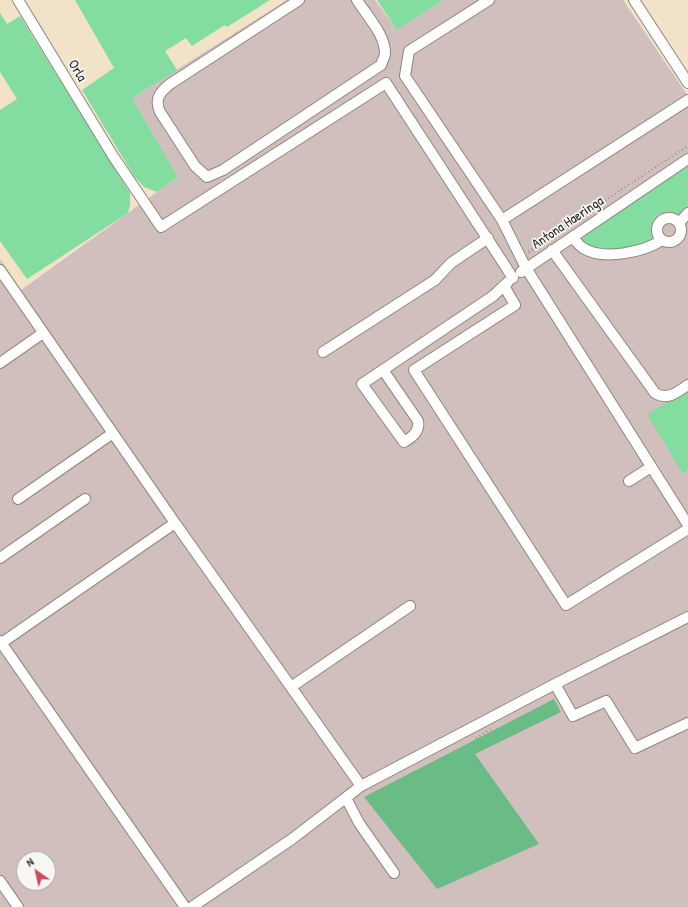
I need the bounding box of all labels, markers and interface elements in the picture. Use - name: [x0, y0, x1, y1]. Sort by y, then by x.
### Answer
- street label: Orla: [64, 57, 90, 85]
- street label: Antona Haeringa: [529, 193, 607, 253]
- north arrow: [16, 851, 56, 891]
- text: N: [23, 854, 36, 869]

